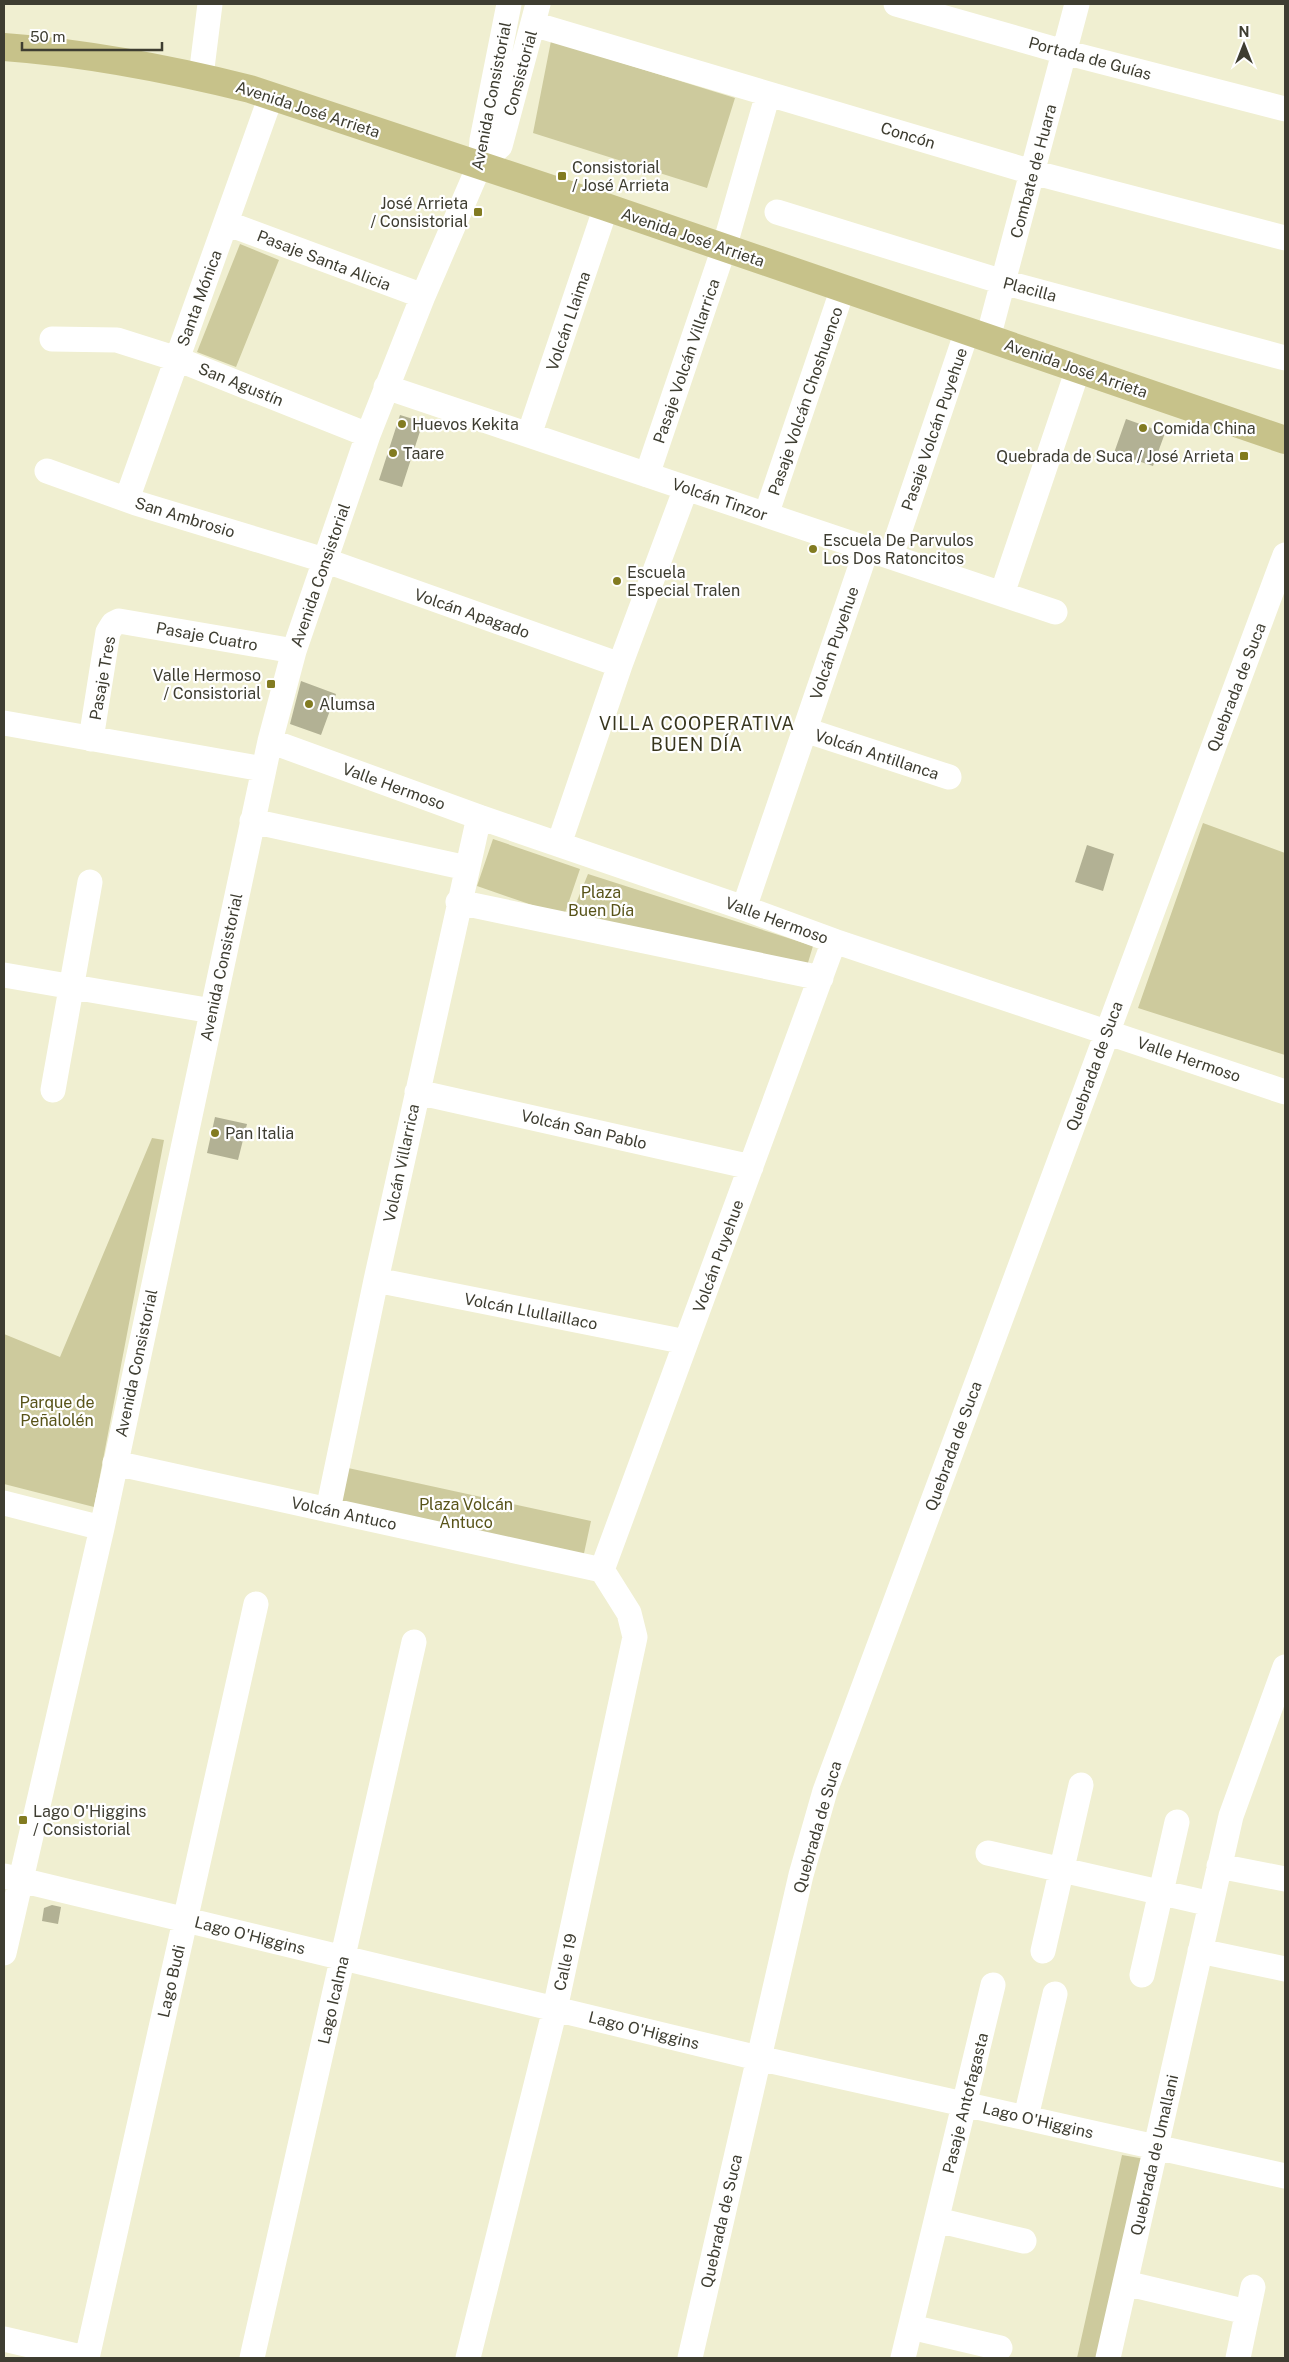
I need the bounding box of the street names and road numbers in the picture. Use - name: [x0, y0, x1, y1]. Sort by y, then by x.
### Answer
- street label: Avenida Consistorial: [468, 20, 515, 172]
- street label: Consistorial: [500, 28, 541, 118]
- street label: Portada de Guías: [1026, 33, 1153, 84]
- street label: Avenida José Arrieta: [233, 77, 382, 142]
- street label: Combate de Huara: [1006, 102, 1061, 240]
- street label: Concón: [878, 118, 938, 153]
- street label: Avenida José Arrieta: [619, 204, 767, 271]
- street label: Pasaje Santa Alicia: [254, 226, 393, 295]
- street label: Santa Mónica: [173, 247, 226, 349]
- street label: Volcán Llaima: [543, 269, 594, 373]
- street label: Placilla: [1001, 273, 1059, 306]
- street label: Pasaje Volcán Villarrica: [649, 276, 724, 446]
- street label: Pasaje Volcán Choshuenco: [764, 304, 847, 498]
- street label: Avenida José Arrieta: [1002, 335, 1150, 402]
- street label: Pasaje Volcán Puyehue: [898, 345, 971, 513]
- street label: San Agustín: [195, 359, 286, 410]
- street label: Volcán Tinzor: [670, 474, 770, 525]
- street label: San Ambrosio: [133, 493, 237, 542]
- street label: Avenida Consistorial: [287, 501, 354, 650]
- street label: Volcán Puyehue: [806, 584, 863, 702]
- street label: Volcán Apagado: [412, 585, 532, 642]
- street label: Pasaje Cuatro: [155, 618, 259, 655]
- street label: Quebrada de Suca: [1203, 620, 1270, 754]
- street label: Pasaje Tres: [86, 635, 119, 722]
- street label: Volcán Antillanca: [812, 725, 941, 784]
- street label: Valle Hermoso: [340, 759, 448, 814]
- street label: Avenida Consistorial: [197, 891, 247, 1043]
- street label: Valle Hermoso: [723, 893, 831, 948]
- street label: Quebrada de Suca: [1062, 999, 1127, 1134]
- street label: Valle Hermoso: [1135, 1033, 1243, 1086]
- street label: Volcán Villarrica: [380, 1102, 423, 1224]
- street label: Volcán San Pablo: [519, 1106, 649, 1153]
- street label: Volcán Puyehue: [689, 1197, 748, 1315]
- street label: Avenida Consistorial: [112, 1287, 162, 1439]
- street label: Volcán Llullaillaco: [463, 1289, 599, 1334]
- street label: Quebrada de Suca: [921, 1379, 986, 1514]
- street label: Volcán Antuco: [289, 1493, 398, 1534]
- street label: Quebrada de Suca: [790, 1759, 845, 1895]
- street label: Lago O'Higgins: [193, 1913, 307, 1958]
- street label: Calle 19: [550, 1932, 581, 1993]
- street label: Lago Budi: [154, 1943, 189, 2019]
- street label: Lago Icalma: [314, 1954, 353, 2046]
- street label: Lago O'Higgins: [587, 2008, 701, 2053]
- street label: Pasaje Antofagasta: [939, 2031, 992, 2176]
- street label: Quebrada de Umallani: [1127, 2073, 1182, 2237]
- street label: Lago O'Higgins: [981, 2098, 1095, 2142]
- street label: Quebrada de Suca: [697, 2152, 746, 2290]

